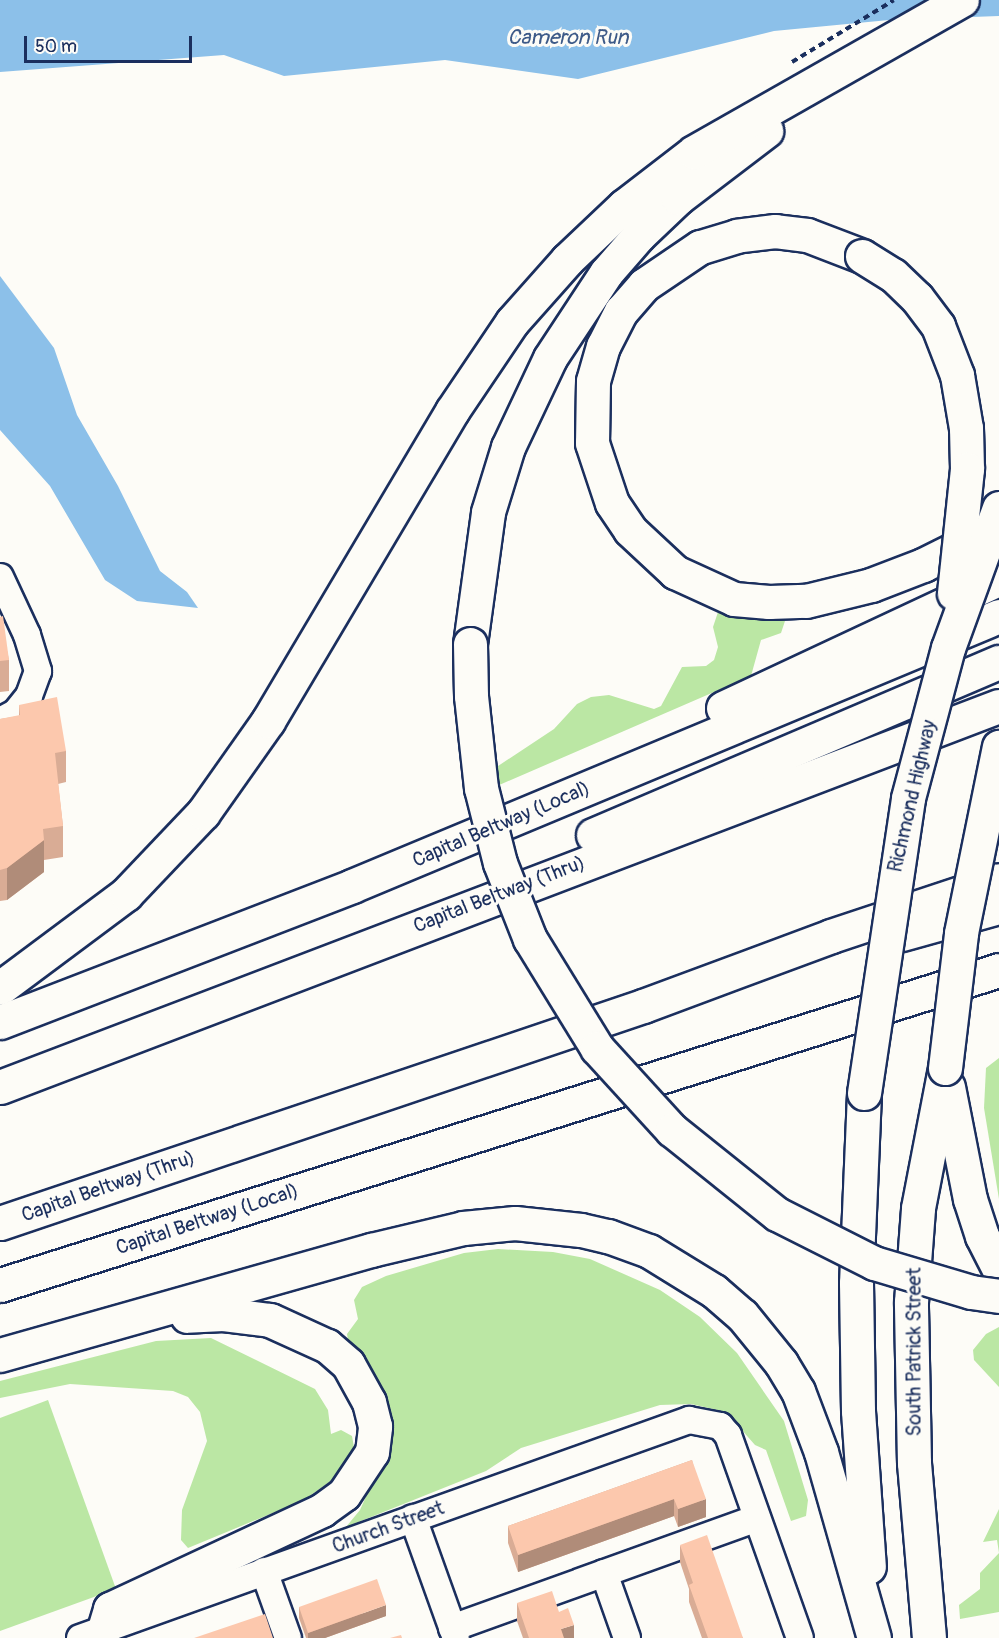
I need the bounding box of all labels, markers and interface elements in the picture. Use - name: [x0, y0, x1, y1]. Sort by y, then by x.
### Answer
- scale bar: [27, 24, 195, 62]
- water label: Cameron Run: [508, 25, 628, 51]
- text: 50 m: [35, 35, 77, 58]
- street label: Richmond Highway: [883, 717, 941, 875]
- street label: Capital Beltway (Local): [409, 776, 593, 872]
- street label: Capital Beltway (Thru): [410, 850, 588, 938]
- street label: Capital Beltway (Thru): [18, 1145, 198, 1227]
- street label: Capital Beltway (Local): [113, 1178, 301, 1260]
- street label: South Patrick Street: [902, 1267, 926, 1437]
- street label: Church Street: [329, 1496, 447, 1558]

